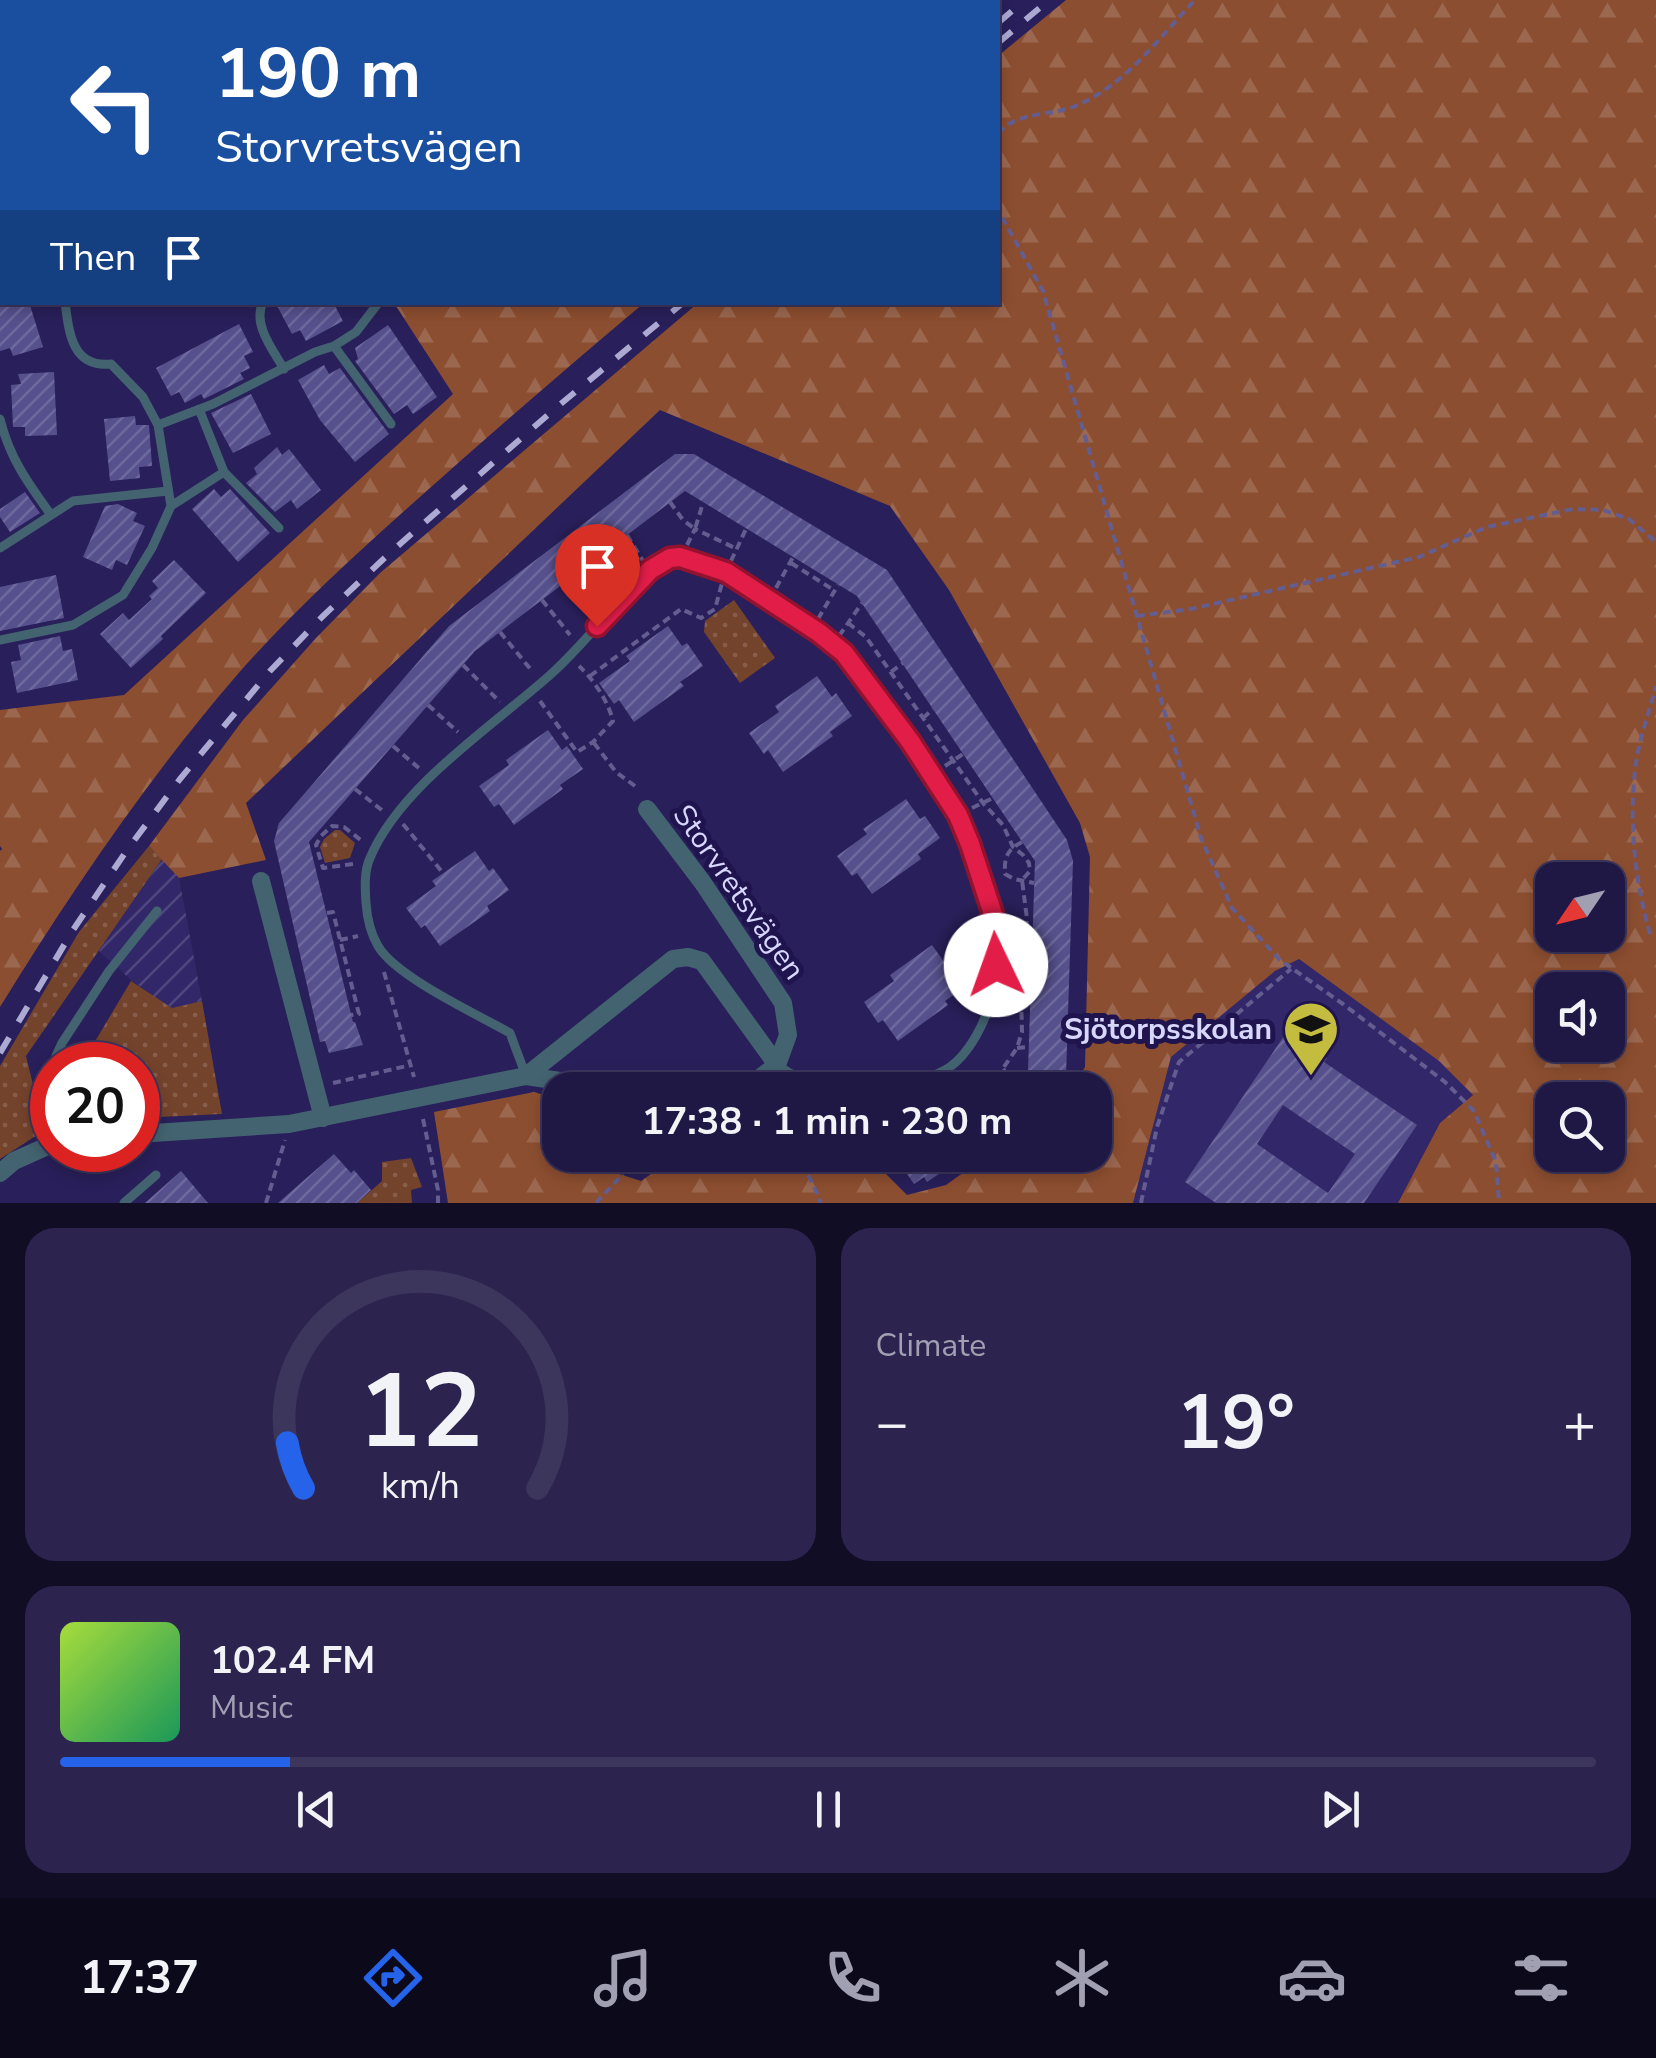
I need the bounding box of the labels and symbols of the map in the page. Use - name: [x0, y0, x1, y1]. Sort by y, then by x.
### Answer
- pin: [555, 524, 640, 627]
- street label: Storvretsvägen: [663, 796, 814, 988]
- north arrow: [1535, 862, 1625, 952]
- position arrow: [944, 913, 1048, 1017]
- school or university icon: Sjötorpsskolan: [1281, 999, 1341, 1078]
- place label: Sjötorpsskolan: [1064, 1009, 1272, 1050]
- speed limit sign: 20: [30, 1042, 160, 1172]

